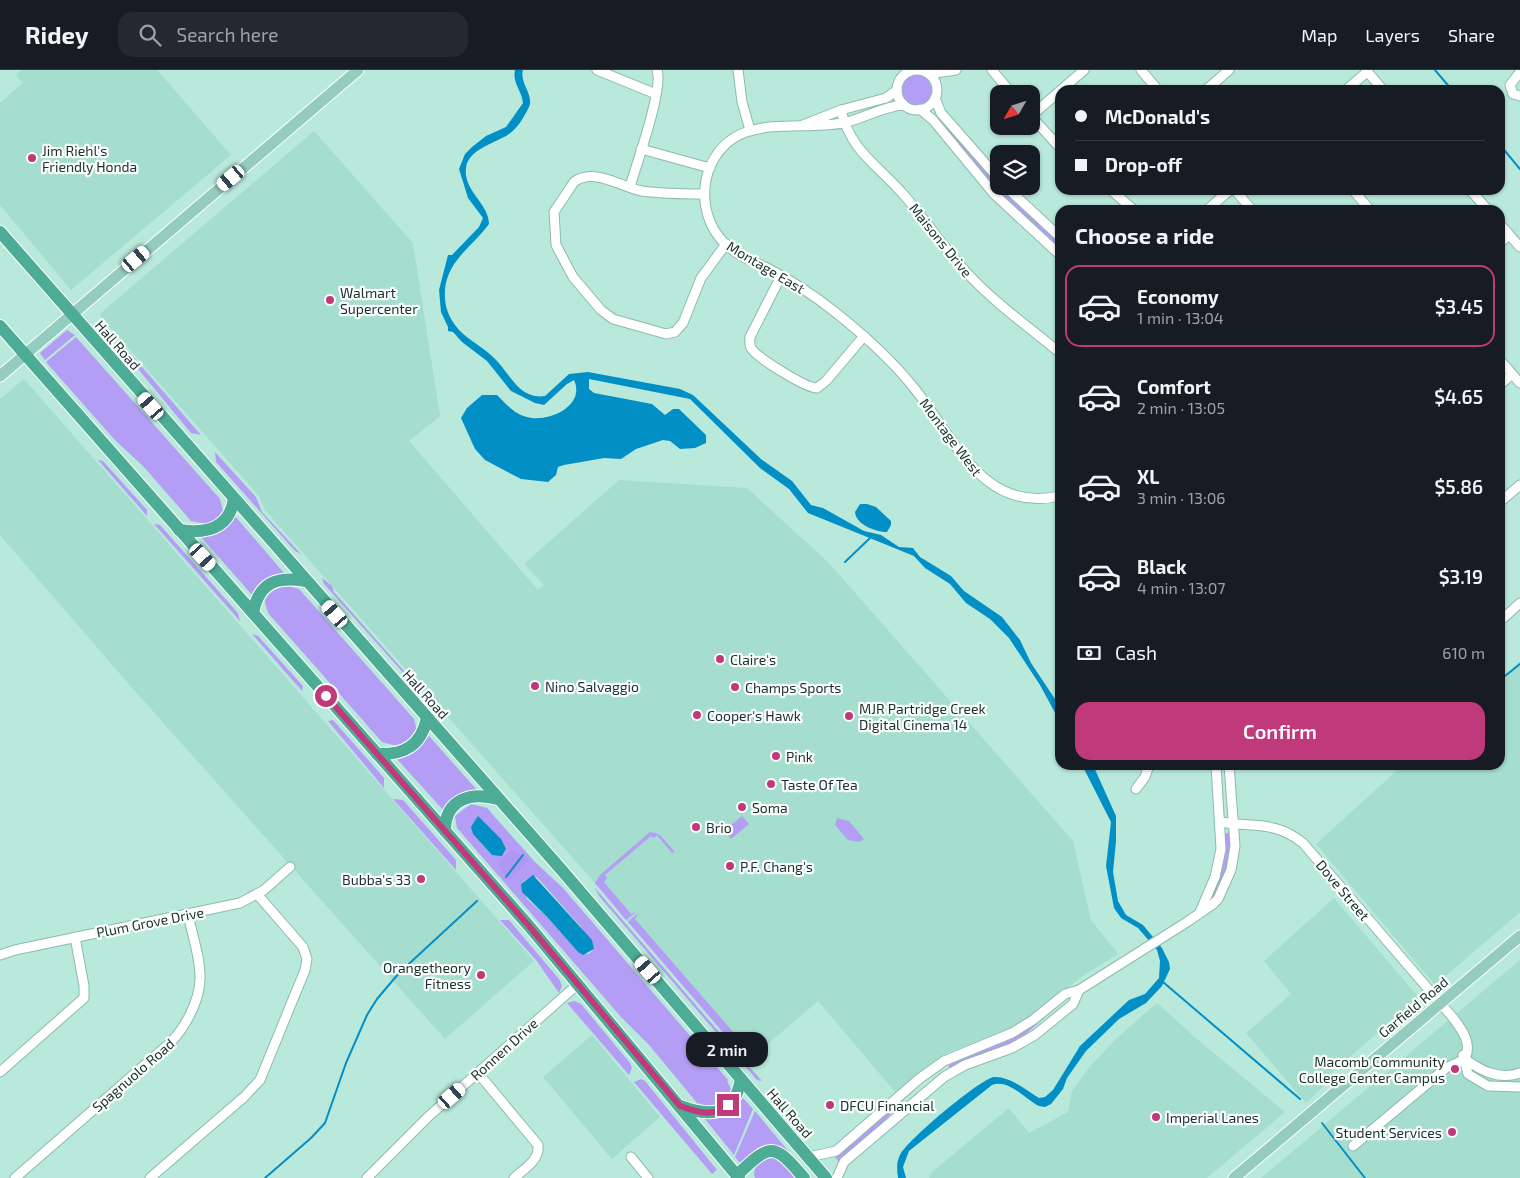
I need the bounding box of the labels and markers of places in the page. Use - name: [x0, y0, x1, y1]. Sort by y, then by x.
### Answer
- place label: Jim Riehl's Friendly Honda: [42, 142, 137, 175]
- marker: Jim Riehl's Friendly Honda: [26, 152, 38, 164]
- place label: Walmart Supercenter: [340, 284, 418, 317]
- marker: Walmart Supercenter: [324, 294, 336, 306]
- place label: Claire's: [730, 651, 776, 668]
- marker: Claire's: [714, 653, 726, 665]
- place label: Nino Salvaggio: [545, 678, 639, 695]
- place label: Champs Sports: [745, 679, 841, 696]
- marker: Nino Salvaggio: [529, 680, 541, 692]
- marker: Champs Sports: [729, 681, 741, 693]
- place label: MJR Partridge Creek Digital Cinema 14: [859, 700, 986, 733]
- place label: Cooper's Hawk: [707, 707, 801, 724]
- marker: Cooper's Hawk: [691, 709, 703, 721]
- marker: MJR Partridge Creek Digital Cinema 14: [843, 710, 855, 722]
- place label: Pink: [786, 748, 813, 765]
- marker: Pink: [770, 750, 782, 762]
- place label: Taste Of Tea: [781, 776, 858, 793]
- marker: Taste Of Tea: [765, 778, 777, 790]
- place label: Soma: [752, 799, 788, 816]
- marker: Soma: [736, 801, 748, 813]
- place label: Brio: [706, 819, 732, 836]
- marker: Brio: [690, 821, 702, 833]
- place label: P.F. Chang's: [740, 858, 813, 875]
- marker: P.F. Chang's: [724, 860, 736, 872]
- place label: Bubba's 33: [342, 871, 411, 888]
- marker: Bubba's 33: [415, 873, 427, 885]
- place label: Orangetheory Fitness: [383, 959, 472, 992]
- marker: Orangetheory Fitness: [475, 969, 487, 981]
- place label: Macomb Community College Center Campus: [1299, 1053, 1446, 1086]
- marker: Macomb Community College Center Campus: [1449, 1063, 1461, 1075]
- place label: DFCU Financial: [840, 1097, 935, 1114]
- marker: DFCU Financial: [824, 1099, 836, 1111]
- place label: Imperial Lanes: [1166, 1109, 1259, 1126]
- marker: Imperial Lanes: [1150, 1111, 1162, 1123]
- place label: Student Services: [1336, 1124, 1442, 1141]
- marker: Student Services: [1446, 1126, 1458, 1138]

